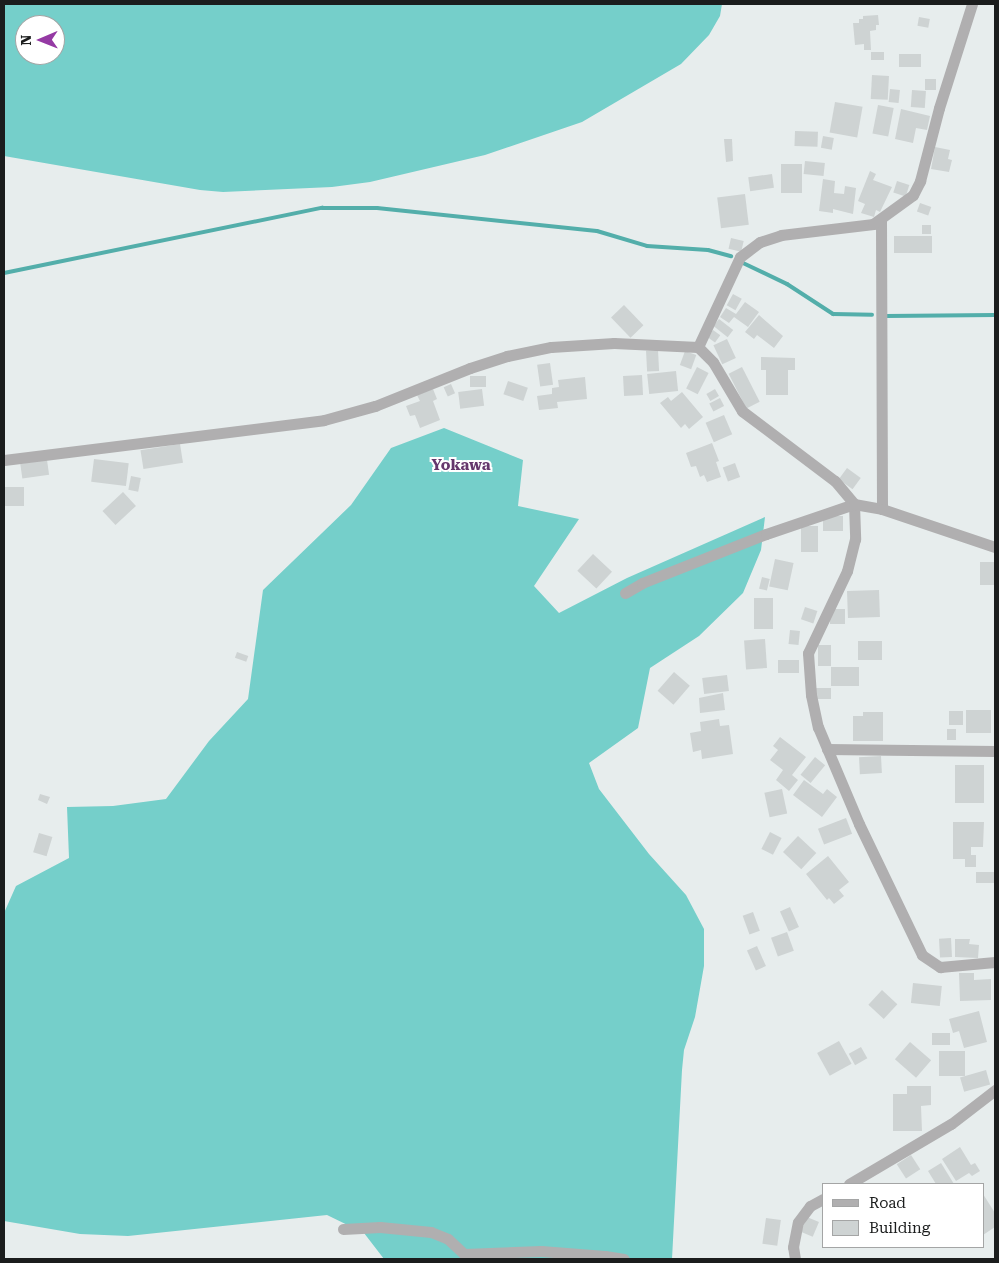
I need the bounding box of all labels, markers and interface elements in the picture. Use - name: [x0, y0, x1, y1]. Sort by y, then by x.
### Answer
- north arrow: [15, 15, 65, 65]
- text: N: [18, 35, 34, 46]
- district label: Yokawa: [431, 457, 491, 475]
- legend: [822, 1183, 984, 1248]
- text: Road: [869, 1194, 906, 1212]
- text: Building: [869, 1219, 930, 1237]

